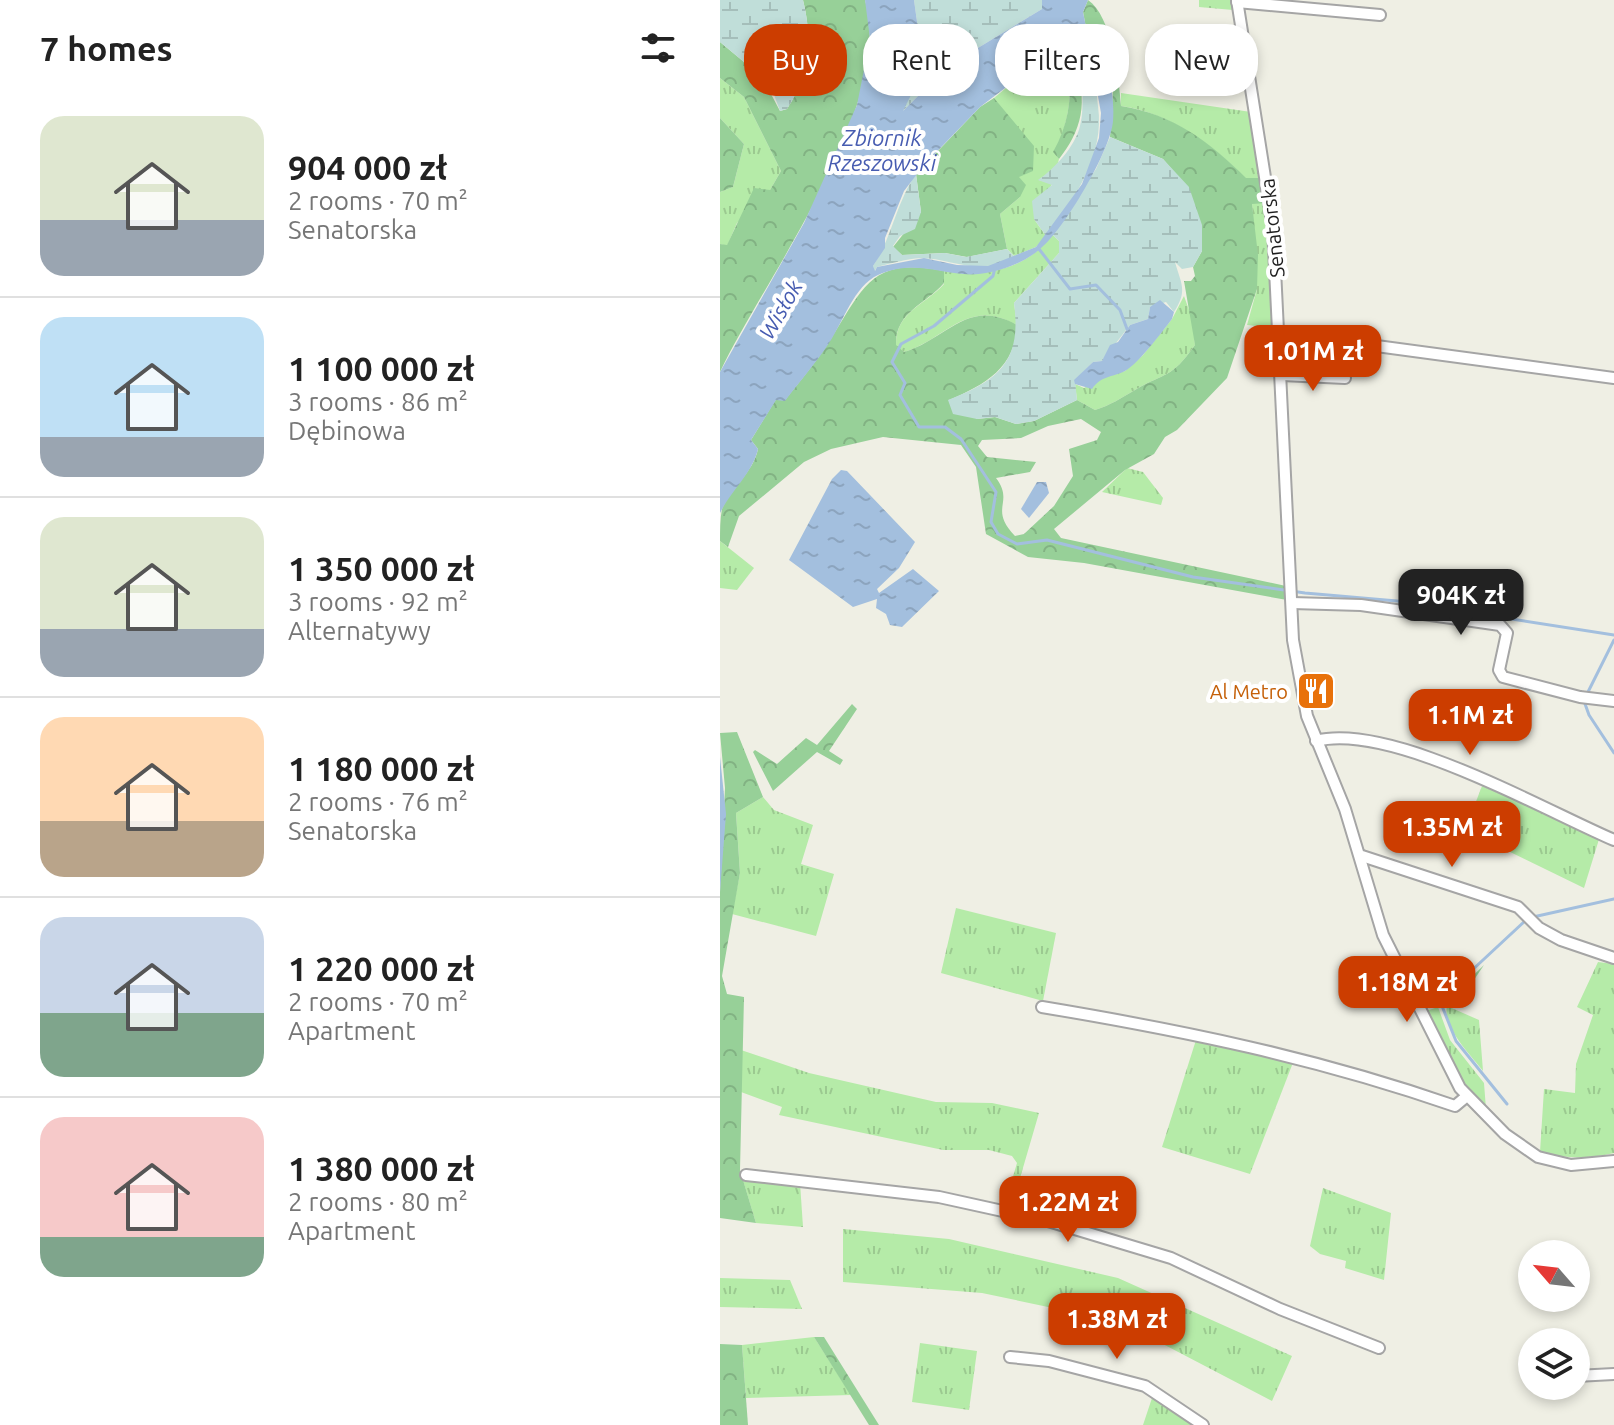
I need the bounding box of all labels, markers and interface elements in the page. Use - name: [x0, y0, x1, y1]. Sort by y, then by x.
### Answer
- chip: Buy: [744, 24, 847, 96]
- chip: Rent: [863, 24, 979, 96]
- chip: Filters: [995, 24, 1129, 96]
- chip: New: [1145, 24, 1258, 96]
- icon: filters: [636, 26, 680, 70]
- text: 7 homes: [40, 29, 173, 67]
- water label: Zbiornik Rzeszowski: [828, 125, 938, 175]
- icon: home: [104, 148, 200, 244]
- text: 904 000 zł: [288, 148, 447, 186]
- street label: Senatorska: [1255, 177, 1289, 279]
- text: 2 rooms · 70 m²: [288, 186, 468, 215]
- text: Senatorska: [288, 215, 417, 244]
- water label: Wisłok: [753, 275, 807, 343]
- pin: 1.01M zł: [1230, 325, 1396, 393]
- text: 1.01M zł: [1262, 336, 1364, 365]
- icon: home: [104, 349, 200, 445]
- text: 1 100 000 zł: [288, 349, 475, 387]
- text: 3 rooms · 86 m²: [288, 387, 468, 416]
- text: Dębinowa: [288, 416, 406, 445]
- icon: home: [104, 549, 200, 645]
- text: 1 350 000 zł: [288, 549, 475, 587]
- pin: 904K zł: [1387, 569, 1535, 637]
- text: 904K zł: [1416, 580, 1506, 609]
- text: 3 rooms · 92 m²: [288, 587, 468, 616]
- text: Alternatywy: [288, 616, 431, 645]
- restaurant icon: Al Metro: [1295, 670, 1337, 712]
- place label: Al Metro: [1210, 680, 1288, 703]
- pin: 1.1M zł: [1396, 689, 1544, 757]
- text: 1.1M zł: [1427, 700, 1513, 729]
- icon: home: [104, 749, 200, 845]
- text: 1 180 000 zł: [288, 749, 475, 787]
- text: 2 rooms · 76 m²: [288, 787, 468, 816]
- pin: 1.35M zł: [1369, 801, 1535, 869]
- text: 1.35M zł: [1401, 812, 1503, 841]
- text: Senatorska: [288, 816, 417, 845]
- icon: home: [104, 949, 200, 1045]
- text: 1 220 000 zł: [288, 949, 475, 987]
- pin: 1.18M zł: [1324, 956, 1490, 1024]
- text: 1.18M zł: [1356, 967, 1458, 996]
- text: 2 rooms · 70 m²: [288, 987, 468, 1016]
- text: Apartment: [288, 1016, 415, 1045]
- icon: home: [104, 1149, 200, 1245]
- text: 1 380 000 zł: [288, 1149, 475, 1187]
- pin: 1.22M zł: [985, 1176, 1151, 1244]
- text: 2 rooms · 80 m²: [288, 1187, 468, 1216]
- text: 1.22M zł: [1017, 1187, 1119, 1216]
- text: Apartment: [288, 1216, 415, 1245]
- north arrow: [1518, 1240, 1590, 1312]
- map controls: [1518, 1240, 1590, 1400]
- pin: 1.38M zł: [1034, 1293, 1200, 1361]
- text: 1.38M zł: [1066, 1304, 1168, 1333]
- button: layers: [1518, 1328, 1590, 1400]

